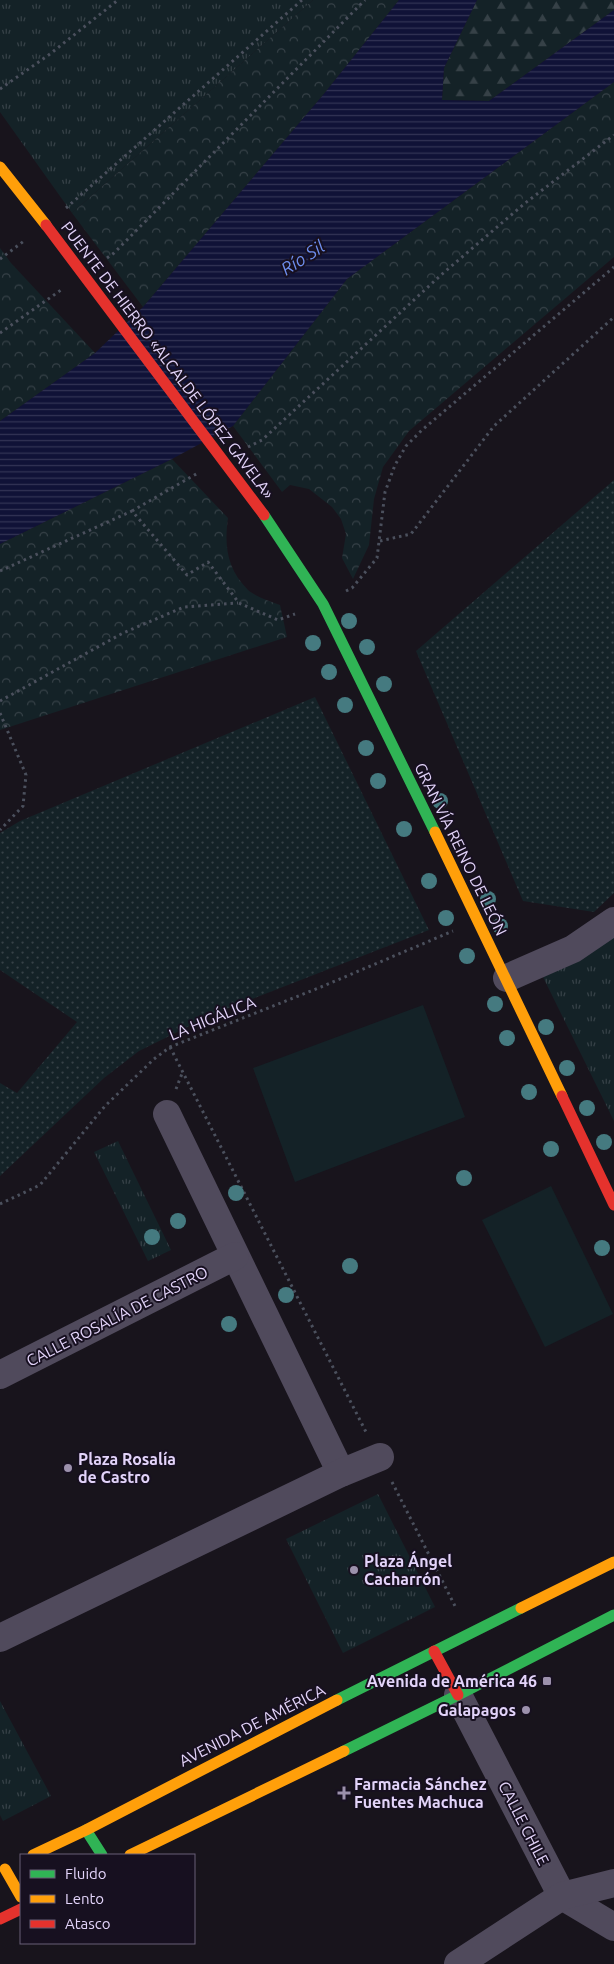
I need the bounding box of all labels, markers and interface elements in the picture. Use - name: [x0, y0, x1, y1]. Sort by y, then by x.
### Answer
- street label: PUENTE DE HIERRO «ALCALDE LÓPEZ GAVELA»: [58, 217, 279, 502]
- water label: Río Sil: [277, 236, 328, 279]
- street label: GRAN VÍA REINO DE LEÓN: [411, 759, 513, 938]
- street label: LA HIGÁLICA: [165, 990, 258, 1044]
- street label: CALLE ROSALÍA DE CASTRO: [22, 1260, 211, 1370]
- place label: Plaza Rosalía de Castro: [78, 1450, 176, 1486]
- marker: Plaza Rosalía de Castro: [62, 1462, 74, 1474]
- place label: Plaza Ángel Cacharrón: [364, 1550, 452, 1588]
- marker: Plaza Ángel Cacharrón: [348, 1564, 360, 1576]
- place label: Avenida de América 46: [367, 1672, 537, 1690]
- marker: Avenida de América 46: [541, 1675, 553, 1687]
- street label: AVENIDA DE AMÉRICA: [175, 1678, 328, 1770]
- place label: Galapagos: [438, 1701, 516, 1719]
- marker: Galapagos: [520, 1704, 532, 1716]
- place label: Farmacia Sánchez Fuentes Machuca: [354, 1775, 487, 1811]
- street label: CALLE CHILE: [495, 1778, 553, 1868]
- marker: Farmacia Sánchez Fuentes Machuca: [338, 1787, 350, 1799]
- legend: [20, 1854, 195, 1944]
- text: Fluido: [65, 1865, 107, 1882]
- text: Lento: [65, 1890, 104, 1907]
- text: Atasco: [65, 1915, 111, 1932]

